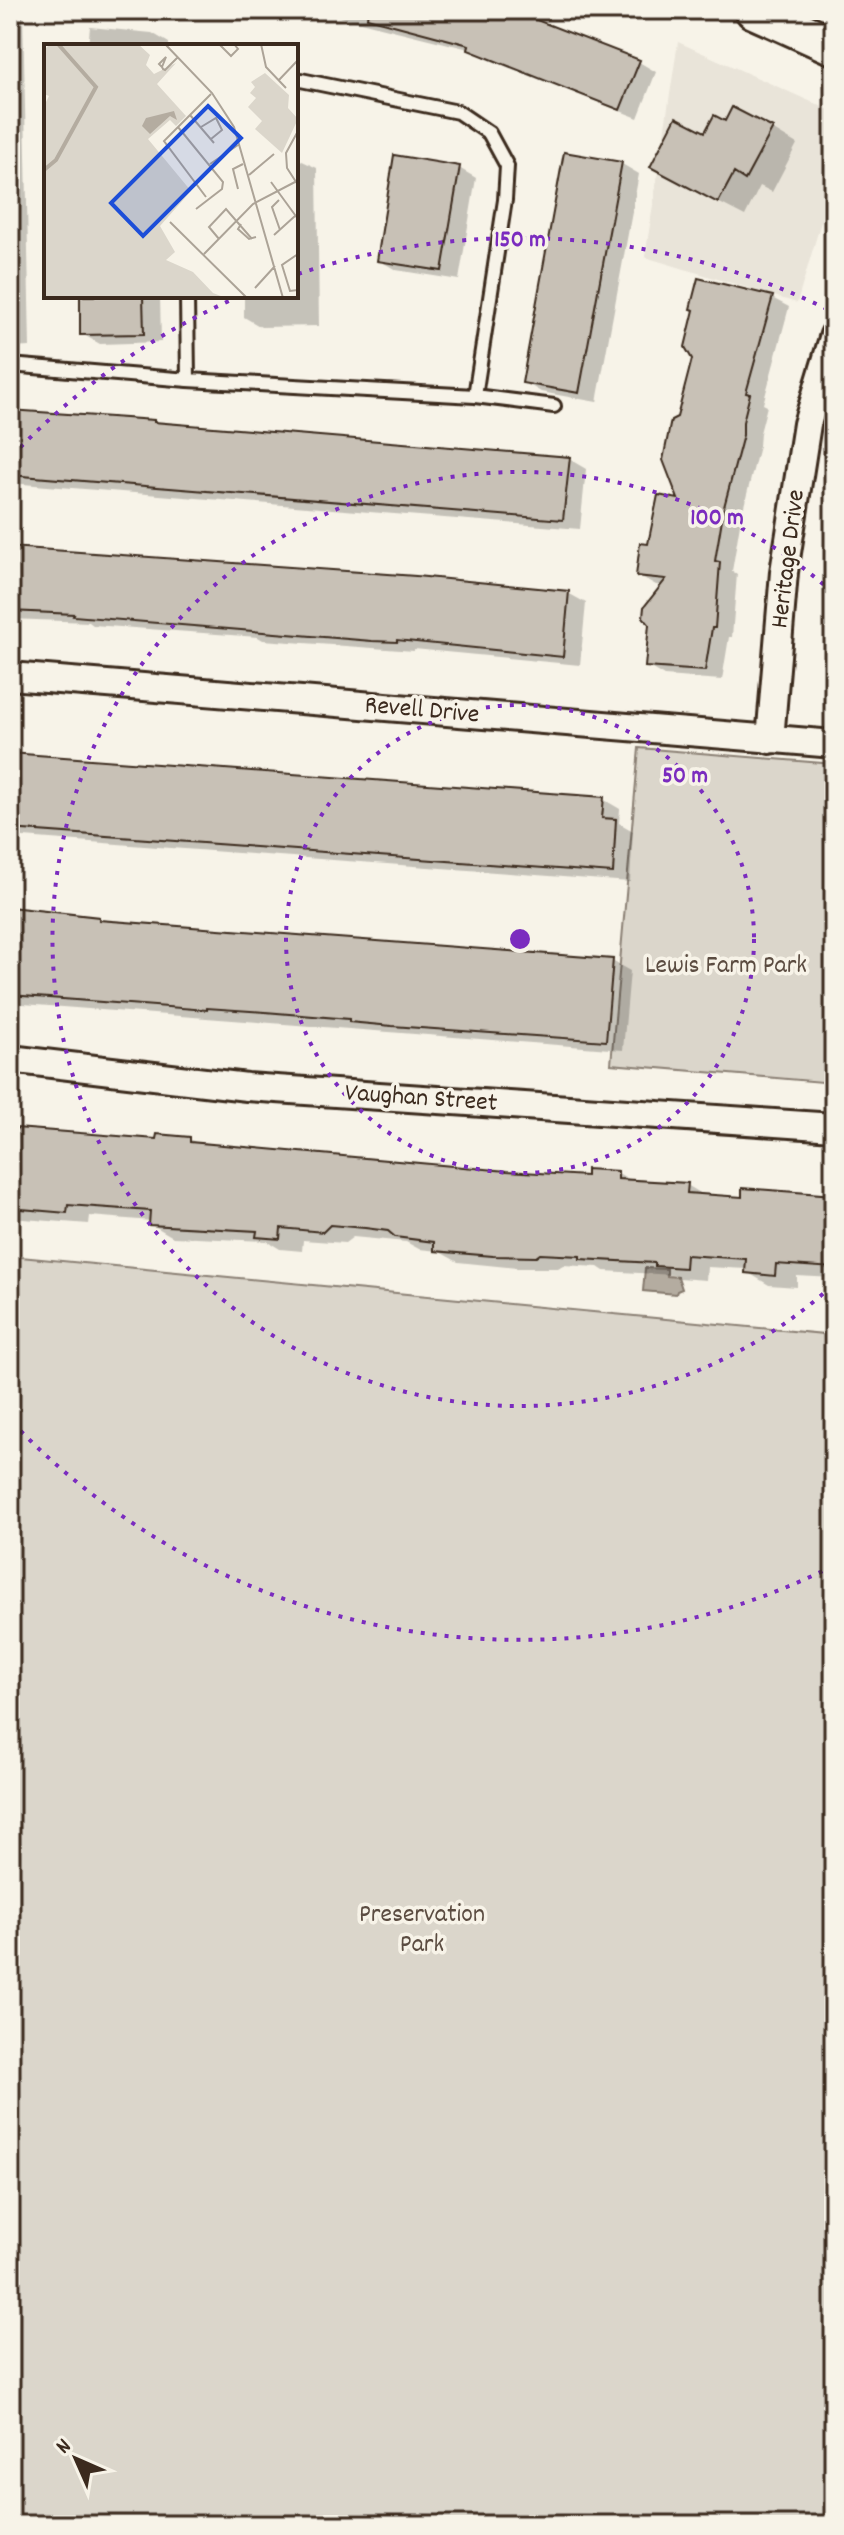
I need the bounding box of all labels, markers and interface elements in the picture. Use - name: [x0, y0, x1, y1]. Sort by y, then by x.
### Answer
- inset map: [44, 44, 298, 298]
- text: 150 m: [494, 224, 546, 258]
- street label: Heritage Drive: [762, 487, 816, 631]
- text: 100 m: [690, 502, 744, 536]
- street label: Revell Drive: [363, 688, 481, 734]
- text: 50 m: [662, 760, 708, 794]
- centre of rings: [506, 925, 534, 953]
- park label: Lewis Farm Park: [645, 948, 807, 985]
- street label: Vaughan Street: [344, 1075, 499, 1123]
- park label: Preservation Park: [359, 1897, 485, 1964]
- north arrow: [36, 2419, 116, 2499]
- text: N: [50, 2432, 79, 2462]

